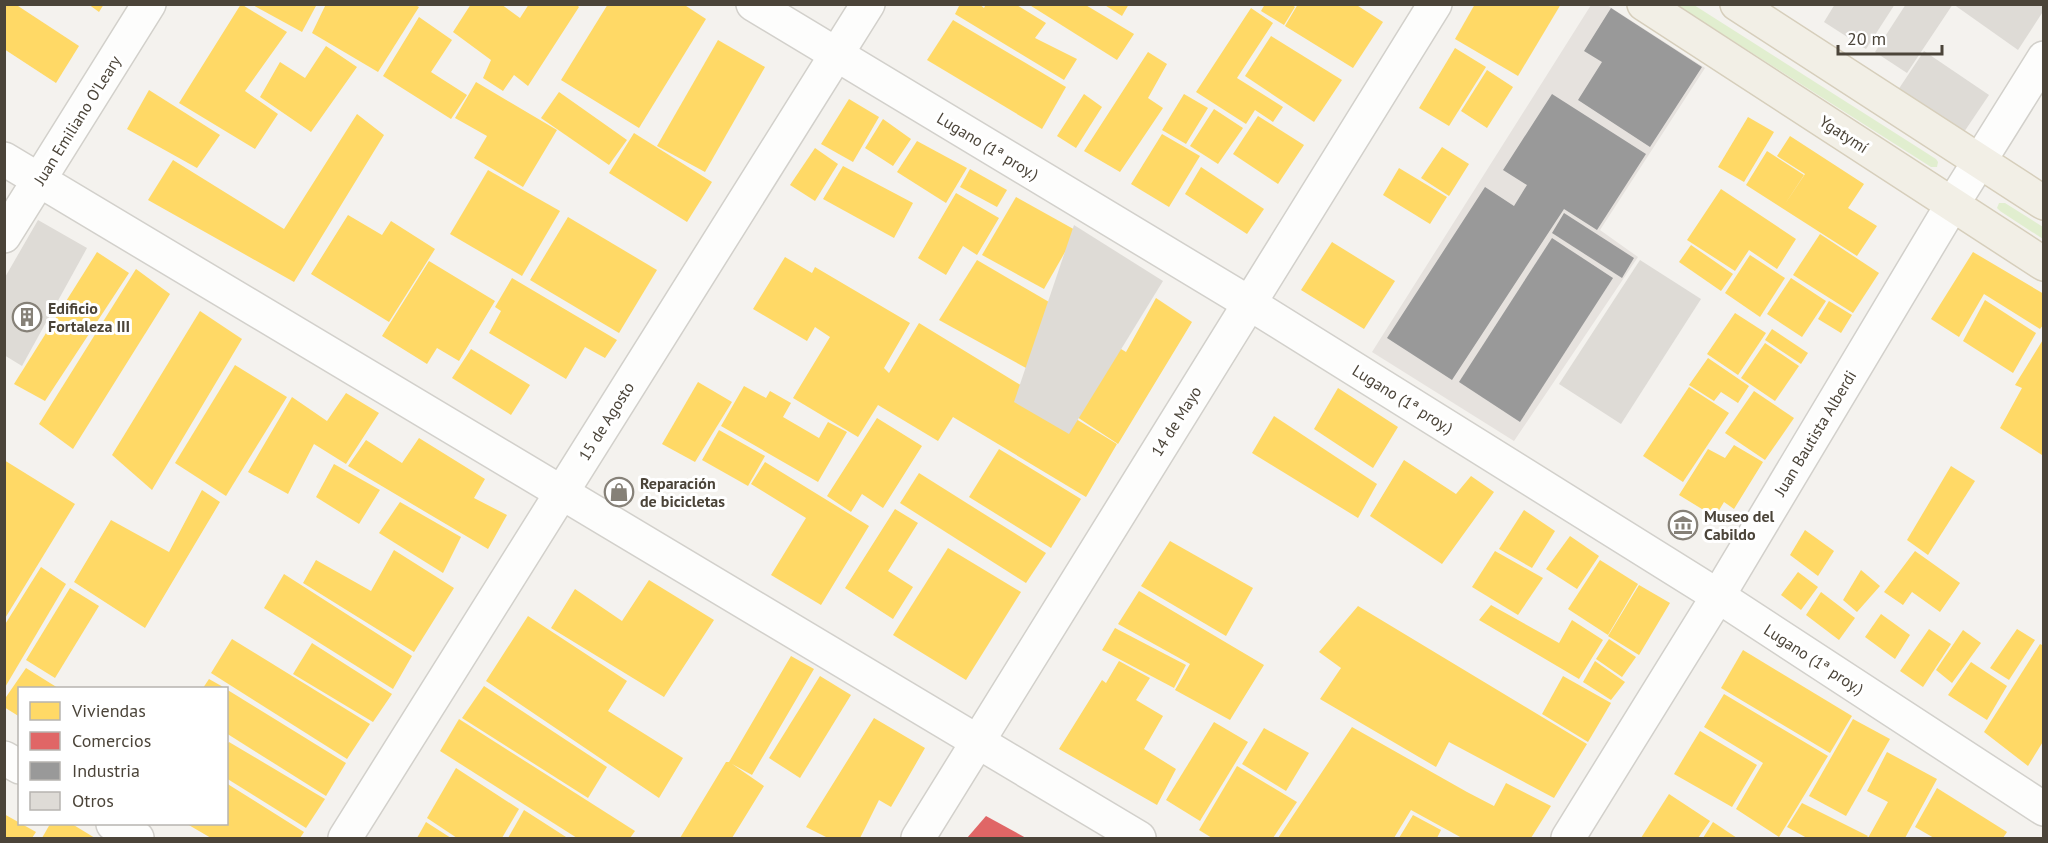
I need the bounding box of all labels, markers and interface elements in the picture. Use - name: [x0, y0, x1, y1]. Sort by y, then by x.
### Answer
- scale bar: [1838, 18, 1942, 56]
- text: 20 m: [1847, 27, 1886, 50]
- street label: Juan Emiliano O'Leary: [29, 51, 125, 189]
- street label: Lugano (1ª proy.): [934, 108, 1042, 184]
- street label: Ygatymí: [1816, 111, 1872, 157]
- place label: Edificio Fortaleza III: [48, 298, 130, 336]
- building icon: Edificio Fortaleza III: [11, 301, 43, 333]
- street label: Lugano (1ª proy.): [1349, 360, 1457, 438]
- street label: Juan Bautista Alberdi: [1769, 367, 1860, 500]
- street label: 15 de Agosto: [574, 378, 638, 464]
- street label: 14 de Mayo: [1147, 382, 1205, 460]
- place label: Reparación de bicicletas: [640, 473, 725, 511]
- shop icon: Reparación de bicicletas: [603, 476, 635, 508]
- place label: Museo del Cabildo: [1704, 506, 1775, 544]
- museum icon: Museo del Cabildo: [1667, 509, 1699, 541]
- street label: Lugano (1ª proy.): [1760, 619, 1868, 699]
- legend: [18, 687, 228, 825]
- text: Viviendas: [71, 699, 146, 722]
- text: Comercios: [72, 729, 151, 752]
- text: Industria: [72, 759, 140, 782]
- text: Otros: [72, 789, 114, 812]

